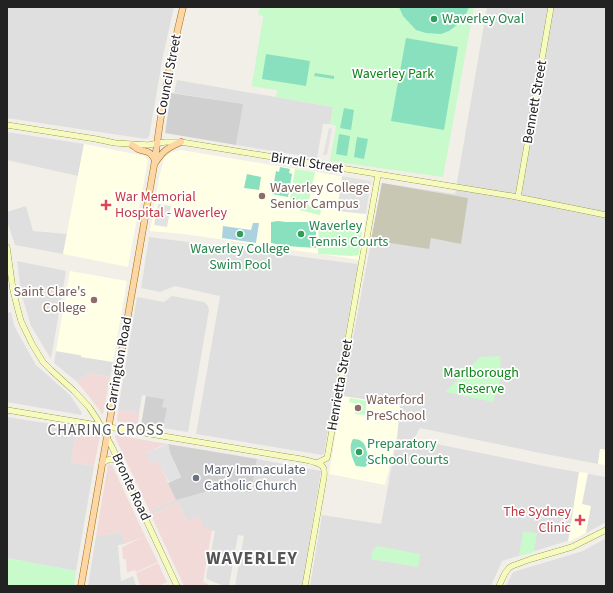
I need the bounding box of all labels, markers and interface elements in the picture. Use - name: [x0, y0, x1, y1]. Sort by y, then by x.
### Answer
- place label: Waverley Oval: [442, 9, 525, 29]
- marker: Waverley Oval: [429, 14, 439, 24]
- street label: Council Street: [151, 33, 187, 117]
- street label: Bennett Street: [518, 58, 552, 145]
- park label: Waverley Park: [352, 64, 434, 84]
- street label: Birrell Street: [269, 147, 345, 179]
- place label: Waverley College Senior Campus: [270, 178, 369, 214]
- place label: War Memorial Hospital - Waverley: [115, 187, 227, 223]
- marker: Waverley College Senior Campus: [257, 191, 267, 201]
- marker: War Memorial Hospital - Waverley: [100, 199, 112, 211]
- place label: Waverley Tennis Courts: [309, 216, 389, 252]
- marker: Waverley College Swim Pool: [235, 229, 245, 239]
- marker: Waverley Tennis Courts: [296, 229, 306, 239]
- place label: Waverley College Swim Pool: [190, 239, 290, 275]
- place label: Saint Clare's College: [13, 282, 86, 318]
- marker: Saint Clare's College: [89, 295, 99, 305]
- street label: Carrington Road: [101, 315, 137, 413]
- street label: Henrietta Street: [322, 337, 358, 432]
- park label: Marlborough Reserve: [443, 363, 519, 399]
- place label: Waterford PreSchool: [366, 390, 426, 426]
- marker: Waterford PreSchool: [353, 403, 363, 413]
- district label: CHARING CROSS: [48, 420, 164, 441]
- place label: Preparatory School Courts: [367, 434, 449, 470]
- marker: Preparatory School Courts: [354, 447, 364, 457]
- street label: Bronte Road: [107, 450, 155, 524]
- place label: Mary Immaculate Catholic Church: [204, 460, 306, 496]
- marker: Mary Immaculate Catholic Church: [191, 473, 201, 483]
- place label: The Sydney Clinic: [503, 502, 572, 538]
- marker: The Sydney Clinic: [574, 514, 586, 526]
- district label: WAVERLEY: [206, 546, 298, 571]

